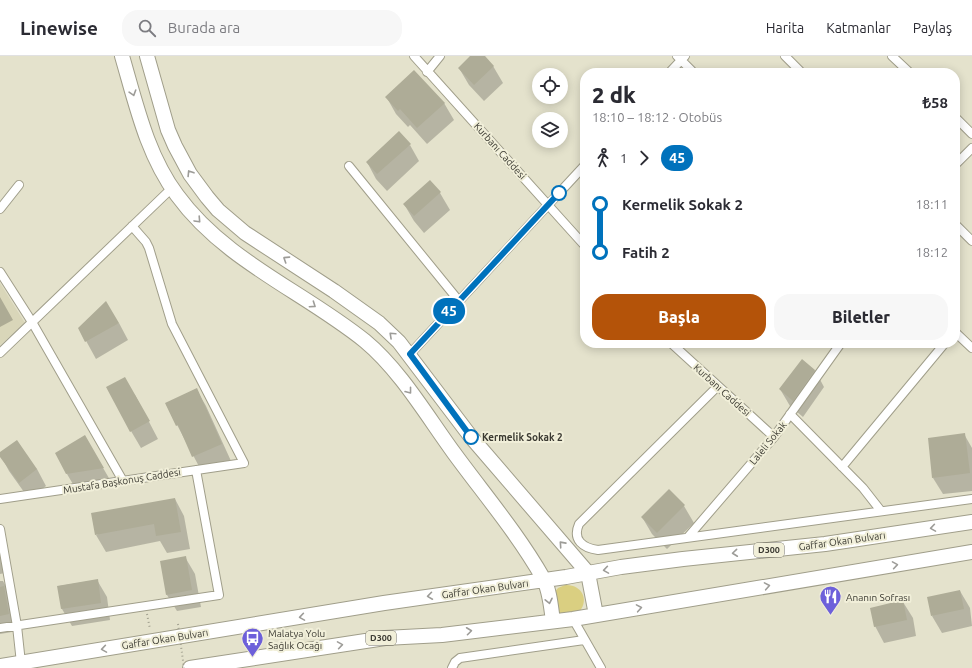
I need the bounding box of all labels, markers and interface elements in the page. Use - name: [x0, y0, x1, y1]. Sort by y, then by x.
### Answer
- search box: [122, 10, 402, 46]
- text: Linewise: [20, 17, 98, 39]
- icon: search: [136, 17, 158, 39]
- text: Burada ara: [168, 19, 240, 36]
- text: Harita: [766, 20, 804, 36]
- text: Katmanlar: [826, 20, 891, 36]
- text: Paylaş: [913, 20, 952, 36]
- map controls: [532, 68, 568, 148]
- button: locate: [532, 68, 568, 104]
- text: 2 dk: [592, 82, 636, 107]
- one-way arrow: [128, 90, 137, 97]
- text: ₺58: [922, 94, 948, 111]
- text: 18:10 – 18:12 · Otobüs: [592, 110, 722, 124]
- button: layers: [532, 112, 568, 148]
- street label: Kurbanı Caddesi: [472, 120, 528, 182]
- icon: walk: [592, 147, 614, 169]
- icon: forward: [633, 147, 655, 169]
- text: 45: [669, 150, 685, 166]
- text: 1: [620, 151, 627, 165]
- one-way arrow: [187, 170, 195, 177]
- unlabelled marker: [551, 185, 567, 201]
- text: Kermelik Sokak 2: [622, 196, 743, 213]
- text: 18:11: [915, 197, 948, 211]
- one-way arrow: [193, 215, 201, 223]
- text: Fatih 2: [622, 244, 670, 261]
- text: 18:12: [915, 245, 948, 259]
- one-way arrow: [283, 256, 290, 264]
- button: Başla: [592, 294, 766, 340]
- button: Biletler: [774, 294, 948, 340]
- line badge: 45: [431, 298, 467, 324]
- one-way arrow: [309, 301, 316, 308]
- text: 45: [441, 303, 457, 319]
- one-way arrow: [389, 332, 396, 339]
- street label: Kurbanı Caddesi: [691, 362, 753, 418]
- one-way arrow: [404, 387, 411, 394]
- street label: Laleli Sokak: [747, 419, 789, 467]
- marker: Kermelik Sokak 2: [463, 429, 479, 445]
- place label: Kermelik Sokak 2: [482, 432, 563, 443]
- street label: Mustafa Başkonuş Caddesi: [62, 466, 182, 496]
- one-way arrow: [930, 523, 937, 532]
- street label: Gaffar Okan Bulvarı: [798, 529, 886, 553]
- one-way arrow: [560, 541, 567, 548]
- road number: D300: [754, 543, 784, 557]
- one-way arrow: [732, 549, 738, 558]
- one-way arrow: [892, 561, 898, 569]
- one-way arrow: [603, 565, 609, 574]
- street label: Gaffar Okan Bulvarı: [441, 577, 529, 601]
- one-way arrow: [764, 582, 770, 590]
- restaurant icon: Ananın Sofrası: [817, 584, 843, 617]
- one-way arrow: [427, 592, 433, 601]
- place label: Ananın Sofrası: [846, 592, 910, 603]
- one-way arrow: [544, 597, 552, 604]
- one-way arrow: [635, 604, 642, 612]
- one-way arrow: [298, 612, 305, 620]
- bus stop icon: Malatya Yolu Sağlık Ocağı: [240, 626, 266, 659]
- street label: Gaffar Okan Bulvarı: [121, 627, 209, 651]
- one-way arrow: [466, 627, 472, 636]
- place label: Malatya Yolu Sağlık Ocağı: [268, 628, 325, 651]
- road number: D300: [366, 631, 396, 645]
- one-way arrow: [336, 641, 343, 650]
- one-way arrow: [101, 644, 107, 653]

